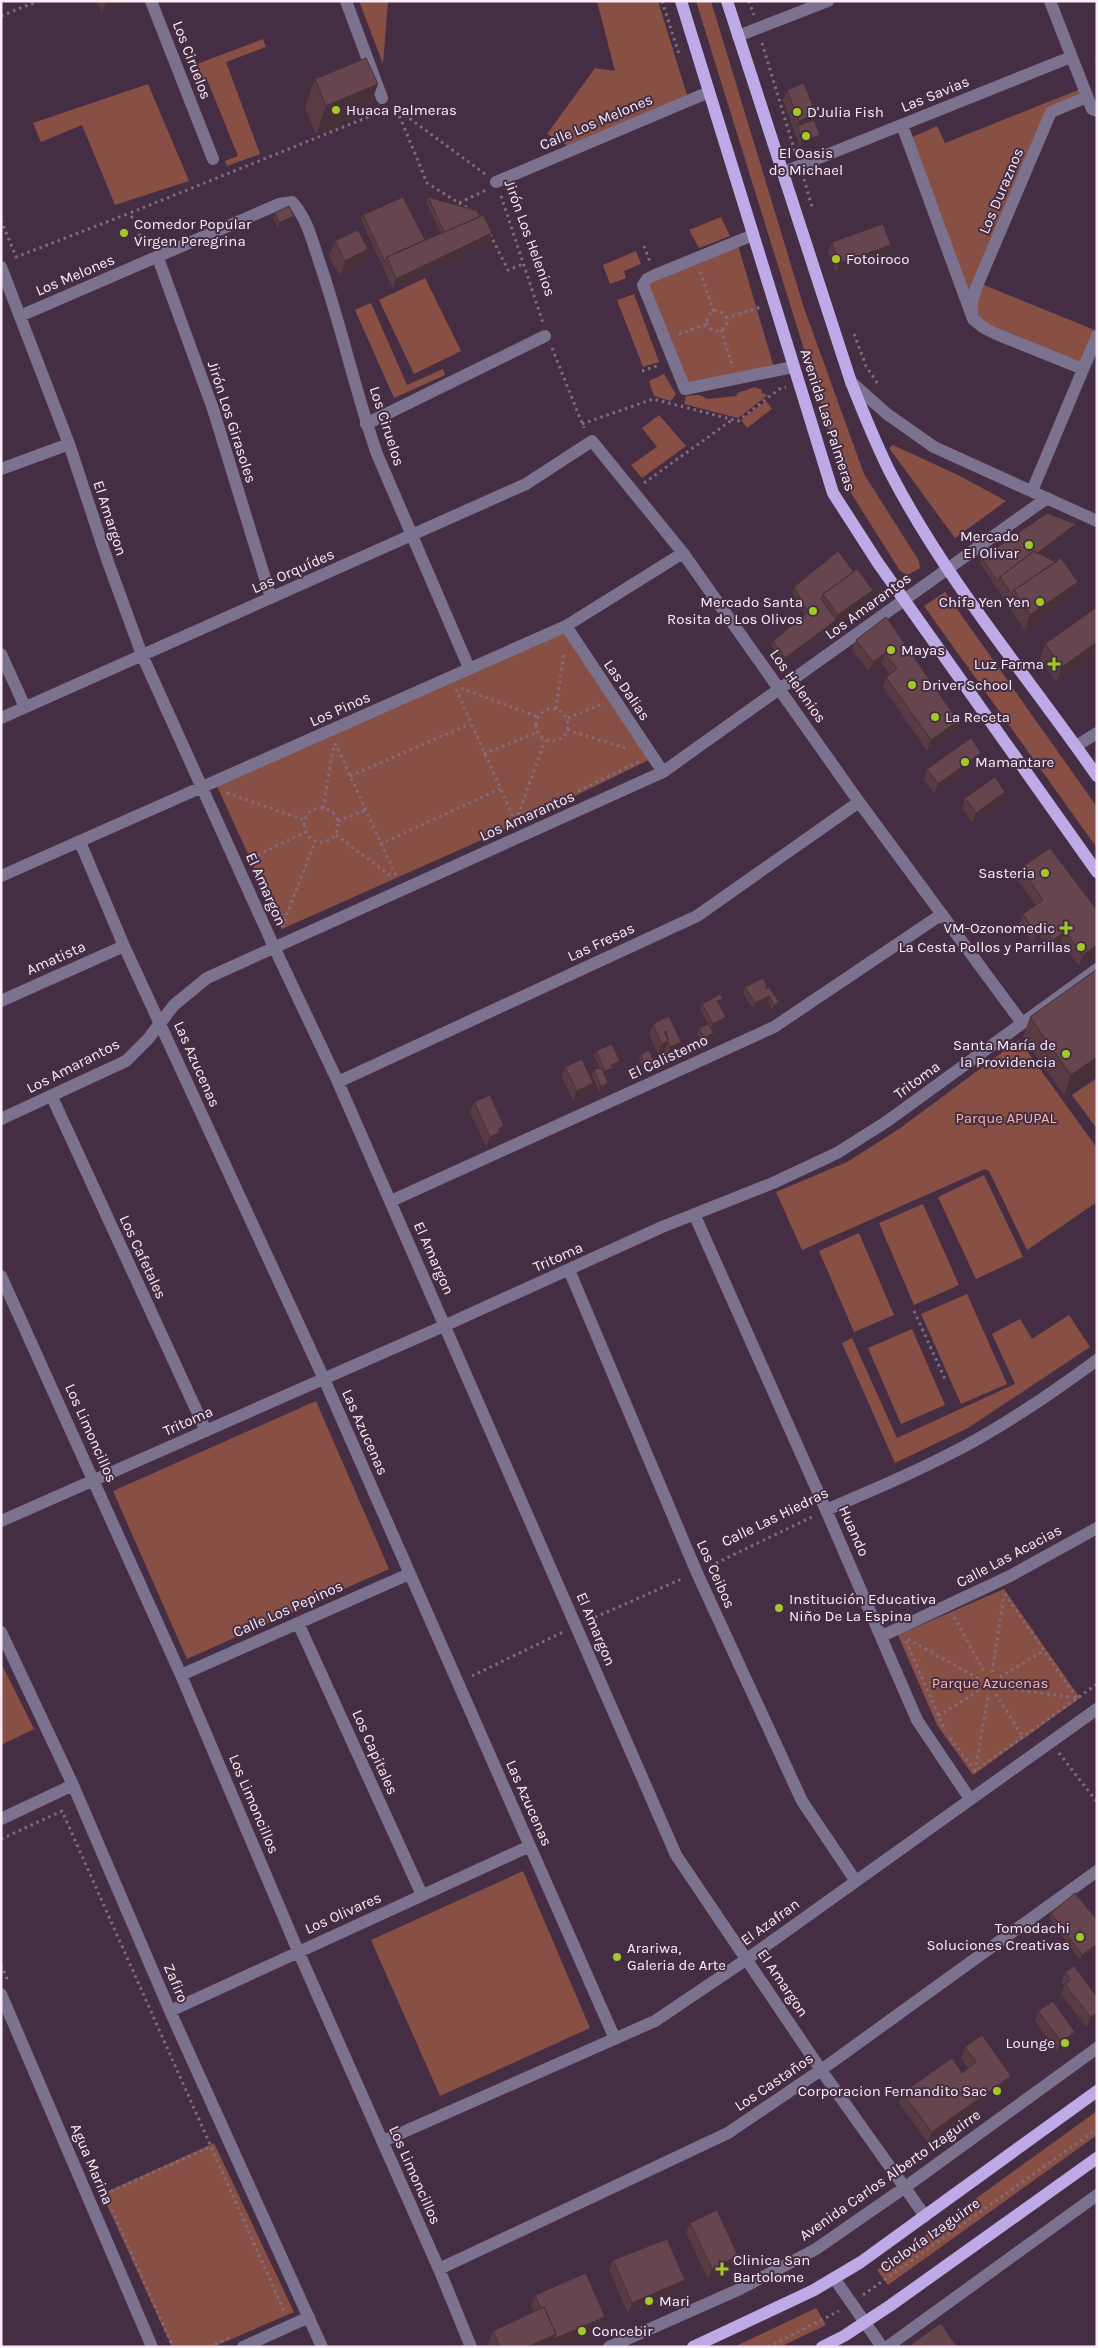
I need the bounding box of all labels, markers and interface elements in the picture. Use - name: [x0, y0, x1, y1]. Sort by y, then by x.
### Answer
- street label: Los Ciruelos: [169, 18, 215, 102]
- street label: Las Savias: [898, 72, 972, 116]
- street label: Calle Los Melones: [537, 90, 655, 154]
- place label: Huaca Palmeras: [346, 101, 457, 119]
- place label: D'Julia Fish: [807, 103, 884, 121]
- marker: Huaca Palmeras: [330, 104, 342, 116]
- marker: D'Julia Fish: [791, 106, 803, 118]
- marker: El Oasis de Michael: [800, 130, 812, 142]
- place label: El Oasis de Michael: [769, 144, 843, 179]
- street label: Los Duraznos: [975, 145, 1027, 237]
- street label: Jirón Los Helenios: [501, 177, 559, 299]
- place label: Comedor Popular Virgen Peregrina: [134, 215, 252, 250]
- marker: Comedor Popular Virgen Peregrina: [118, 227, 130, 239]
- street label: Los Melones: [33, 250, 117, 300]
- place label: Fotoiroco: [846, 250, 910, 268]
- marker: Fotoiroco: [830, 253, 842, 265]
- street label: Avenida Las Palmeras: [796, 347, 860, 493]
- street label: Jirón Los Girasoles: [204, 359, 260, 485]
- street label: Los Ciruelos: [366, 384, 408, 468]
- street label: El Amargon: [89, 478, 131, 558]
- place label: Mercado El Olivar: [960, 527, 1020, 562]
- marker: Mercado El Olivar: [1023, 539, 1035, 551]
- street label: Las Orquídes: [249, 545, 337, 597]
- street label: Los Amarantos: [821, 569, 915, 643]
- place label: Mercado Santa Rosita de Los Olivos: [667, 593, 803, 628]
- place label: Chifa Yen Yen: [939, 593, 1030, 611]
- marker: Chifa Yen Yen: [1034, 596, 1046, 608]
- marker: Mercado Santa Rosita de Los Olivos: [807, 605, 819, 617]
- place label: Mayas: [901, 641, 945, 659]
- marker: Mayas: [885, 644, 897, 656]
- street label: Los Helenios: [766, 646, 830, 726]
- place label: Luz Farma: [974, 655, 1044, 673]
- street label: Las Dalias: [600, 656, 654, 724]
- marker: Luz Farma: [1048, 658, 1060, 670]
- place label: Driver School: [922, 676, 1012, 694]
- marker: Driver School: [906, 679, 918, 691]
- street label: Los Pinos: [307, 688, 373, 730]
- place label: La Receta: [945, 708, 1010, 726]
- marker: La Receta: [929, 711, 941, 723]
- place label: Mamantare: [975, 753, 1054, 771]
- marker: Mamantare: [959, 756, 971, 768]
- street label: Los Amarantos: [477, 787, 577, 845]
- street label: El Amargon: [242, 850, 290, 928]
- place label: Sasteria: [978, 864, 1035, 882]
- marker: Sasteria: [1039, 867, 1051, 879]
- street label: Las Fresas: [565, 919, 637, 965]
- place label: VM-Ozonomedic: [944, 919, 1055, 937]
- marker: VM-Ozonomedic: [1059, 921, 1073, 935]
- street label: Amatista: [24, 937, 88, 979]
- place label: La Cesta Pollos y Parrillas: [898, 938, 1071, 956]
- marker: La Cesta Pollos y Parrillas: [1075, 941, 1087, 953]
- street label: Las Azucenas: [170, 1018, 224, 1110]
- street label: El Calistemo: [625, 1031, 711, 1083]
- street label: Los Amarantos: [23, 1035, 123, 1097]
- place label: Santa María de la Providencia: [953, 1036, 1056, 1071]
- marker: Santa María de la Providencia: [1060, 1048, 1072, 1060]
- street label: Tritoma: [890, 1057, 944, 1103]
- park label: Parque APUPAL: [955, 1109, 1057, 1127]
- street label: Los Cafetales: [116, 1212, 170, 1302]
- street label: El Amargon: [410, 1219, 458, 1297]
- street label: Tritoma: [530, 1238, 586, 1276]
- street label: Los Limoncillos: [61, 1381, 121, 1485]
- street label: Las Azucenas: [338, 1386, 392, 1478]
- street label: Tritoma: [160, 1402, 216, 1440]
- street label: Calle Las Hiedras: [719, 1483, 831, 1551]
- street label: Huando: [835, 1503, 873, 1559]
- street label: Calle Las Acacias: [953, 1521, 1065, 1591]
- street label: Los Ceibos: [693, 1537, 739, 1611]
- street label: Calle Los Pepinos: [230, 1577, 346, 1641]
- street label: El Amargon: [572, 1590, 620, 1668]
- place label: Institución Educativa Niño De La Espina: [789, 1590, 936, 1625]
- marker: Institución Educativa Niño De La Espina: [773, 1602, 785, 1614]
- park label: Parque Azucenas: [932, 1674, 1048, 1692]
- street label: Los Capitales: [348, 1707, 402, 1797]
- street label: Los Limoncillos: [225, 1752, 283, 1856]
- street label: Las Azucenas: [502, 1757, 556, 1849]
- street label: Los Olivares: [302, 1888, 384, 1938]
- street label: El Azafran: [737, 1895, 803, 1949]
- place label: Tomodachi Soluciones Creativas: [926, 1919, 1070, 1954]
- marker: Tomodachi Soluciones Creativas: [1074, 1931, 1086, 1943]
- place label: Arariwa, Galeria de Arte: [627, 1939, 726, 1974]
- street label: El Amargon: [754, 1946, 812, 2020]
- marker: Arariwa, Galeria de Arte: [611, 1951, 623, 1963]
- street label: Zafiro: [160, 1961, 192, 2005]
- place label: Lounge: [1005, 2034, 1055, 2052]
- marker: Lounge: [1059, 2037, 1071, 2049]
- street label: Los Castaños: [731, 2049, 817, 2115]
- place label: Corporacion Fernandito Sac: [798, 2082, 987, 2100]
- marker: Corporacion Fernandito Sac: [991, 2085, 1003, 2097]
- street label: Avenida Carlos Alberto Izaguirre: [796, 2105, 984, 2245]
- street label: Agua Marina: [67, 2121, 117, 2207]
- street label: Los Limoncillos: [385, 2123, 445, 2227]
- street label: Ciclovía Izaguirre: [877, 2194, 983, 2276]
- place label: Clinica San Bartolome: [733, 2251, 810, 2286]
- marker: Clinica San Bartolome: [715, 2262, 729, 2276]
- place label: Mari: [659, 2292, 690, 2310]
- marker: Mari: [643, 2295, 655, 2307]
- place label: Concebir: [592, 2322, 653, 2340]
- marker: Concebir: [576, 2325, 588, 2337]

